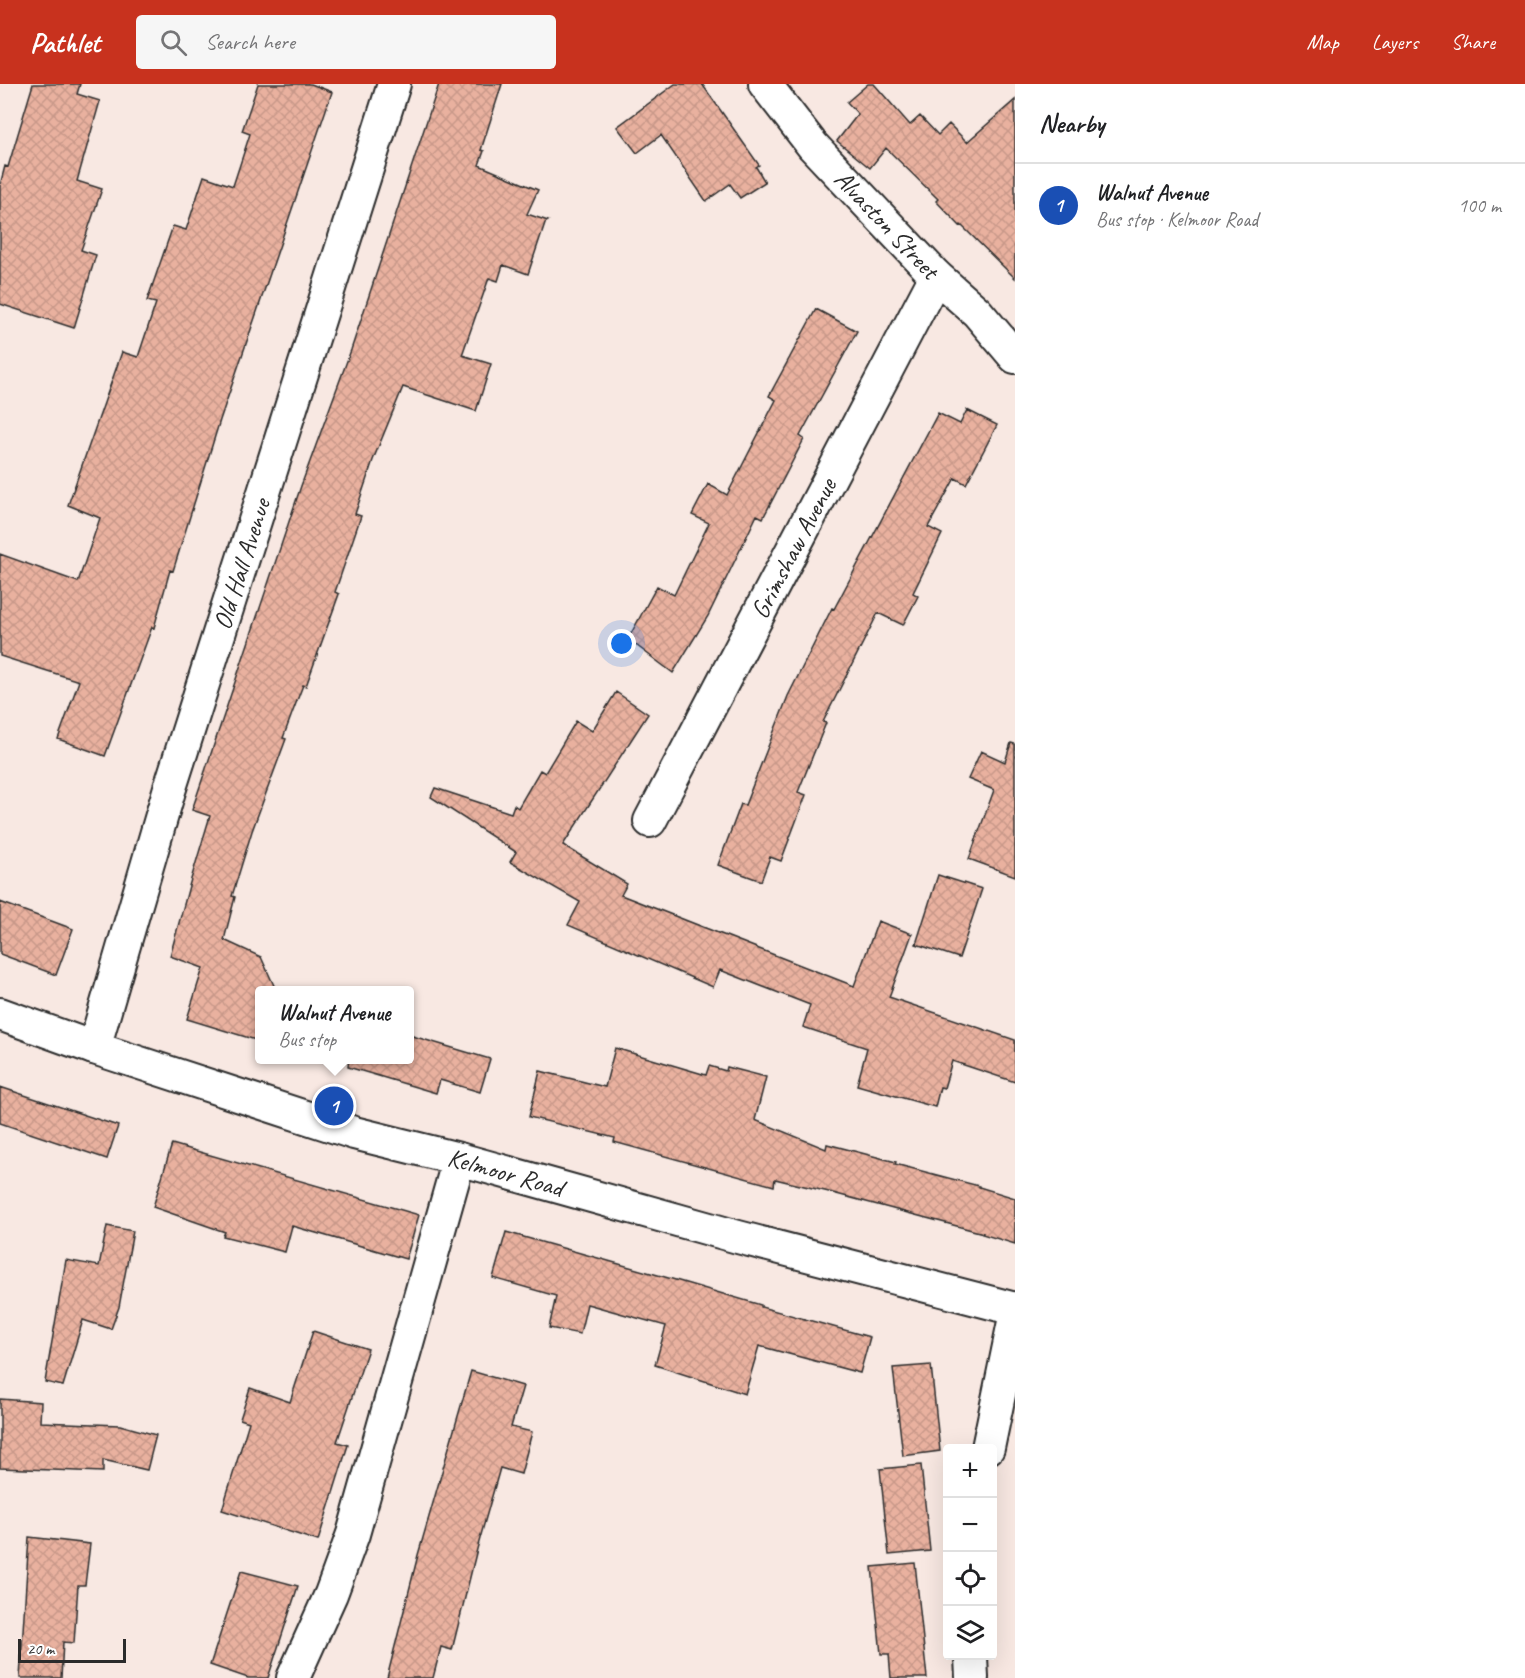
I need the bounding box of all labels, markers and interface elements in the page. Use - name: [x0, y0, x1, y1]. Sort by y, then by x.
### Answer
- search box: [136, 15, 556, 69]
- text: Pathlet: [30, 25, 100, 60]
- icon: search: [157, 26, 190, 59]
- text: Search here: [205, 28, 295, 56]
- text: Map: [1306, 29, 1339, 55]
- text: Layers: [1372, 29, 1418, 55]
- text: Share: [1451, 29, 1495, 55]
- text: Nearby: [1039, 107, 1104, 140]
- street label: Alvaston Street: [827, 163, 948, 288]
- text: Walnut Avenue: [1096, 179, 1208, 207]
- text: 1: [1054, 193, 1063, 218]
- text: 100 m: [1458, 193, 1501, 218]
- text: Bus stop · Kelmoor Road: [1096, 207, 1258, 232]
- street label: Grimshaw Avenue: [743, 471, 845, 624]
- street label: Old Hall Avenue: [205, 492, 279, 634]
- your location: [607, 629, 636, 658]
- popup: [255, 986, 414, 1064]
- text: Walnut Avenue: [279, 999, 390, 1027]
- text: Bus stop: [279, 1027, 336, 1052]
- pin: 1: [314, 1084, 354, 1128]
- street label: Kelmoor Road: [444, 1141, 571, 1205]
- map controls: [943, 1444, 997, 1660]
- button: +: [943, 1444, 997, 1498]
- button: −: [943, 1498, 997, 1552]
- button: locate: [943, 1552, 997, 1606]
- button: layers: [943, 1606, 997, 1660]
- scale bar: [18, 1636, 126, 1664]
- text: 20 m: [27, 1639, 54, 1659]

